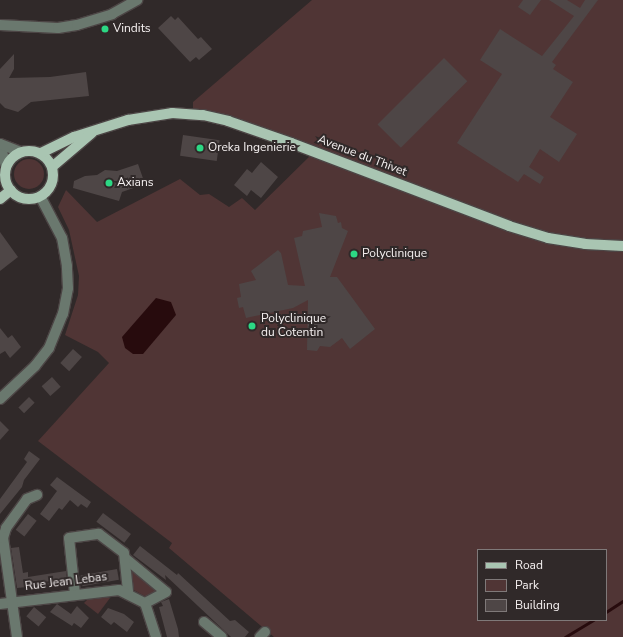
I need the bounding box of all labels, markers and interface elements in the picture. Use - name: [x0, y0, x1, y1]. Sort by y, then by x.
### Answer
- place label: Vindits: [113, 22, 151, 36]
- marker: Vindits: [100, 24, 110, 34]
- street label: Avenue du Thivet: [315, 132, 409, 180]
- place label: Oreka Ingenierie: [208, 141, 296, 155]
- marker: Oreka Ingenierie: [195, 143, 205, 153]
- place label: Axians: [117, 176, 154, 190]
- marker: Axians: [104, 178, 114, 188]
- place label: Polyclinique: [362, 247, 427, 261]
- marker: Polyclinique: [349, 249, 359, 259]
- place label: Polyclinique du Cotentin: [261, 312, 326, 340]
- marker: Polyclinique du Cotentin: [246, 320, 258, 332]
- legend: [477, 549, 607, 621]
- text: Road: [515, 557, 543, 573]
- street label: Rue Jean Lebas: [24, 570, 108, 594]
- text: Park: [515, 577, 539, 593]
- text: Building: [515, 597, 560, 613]

